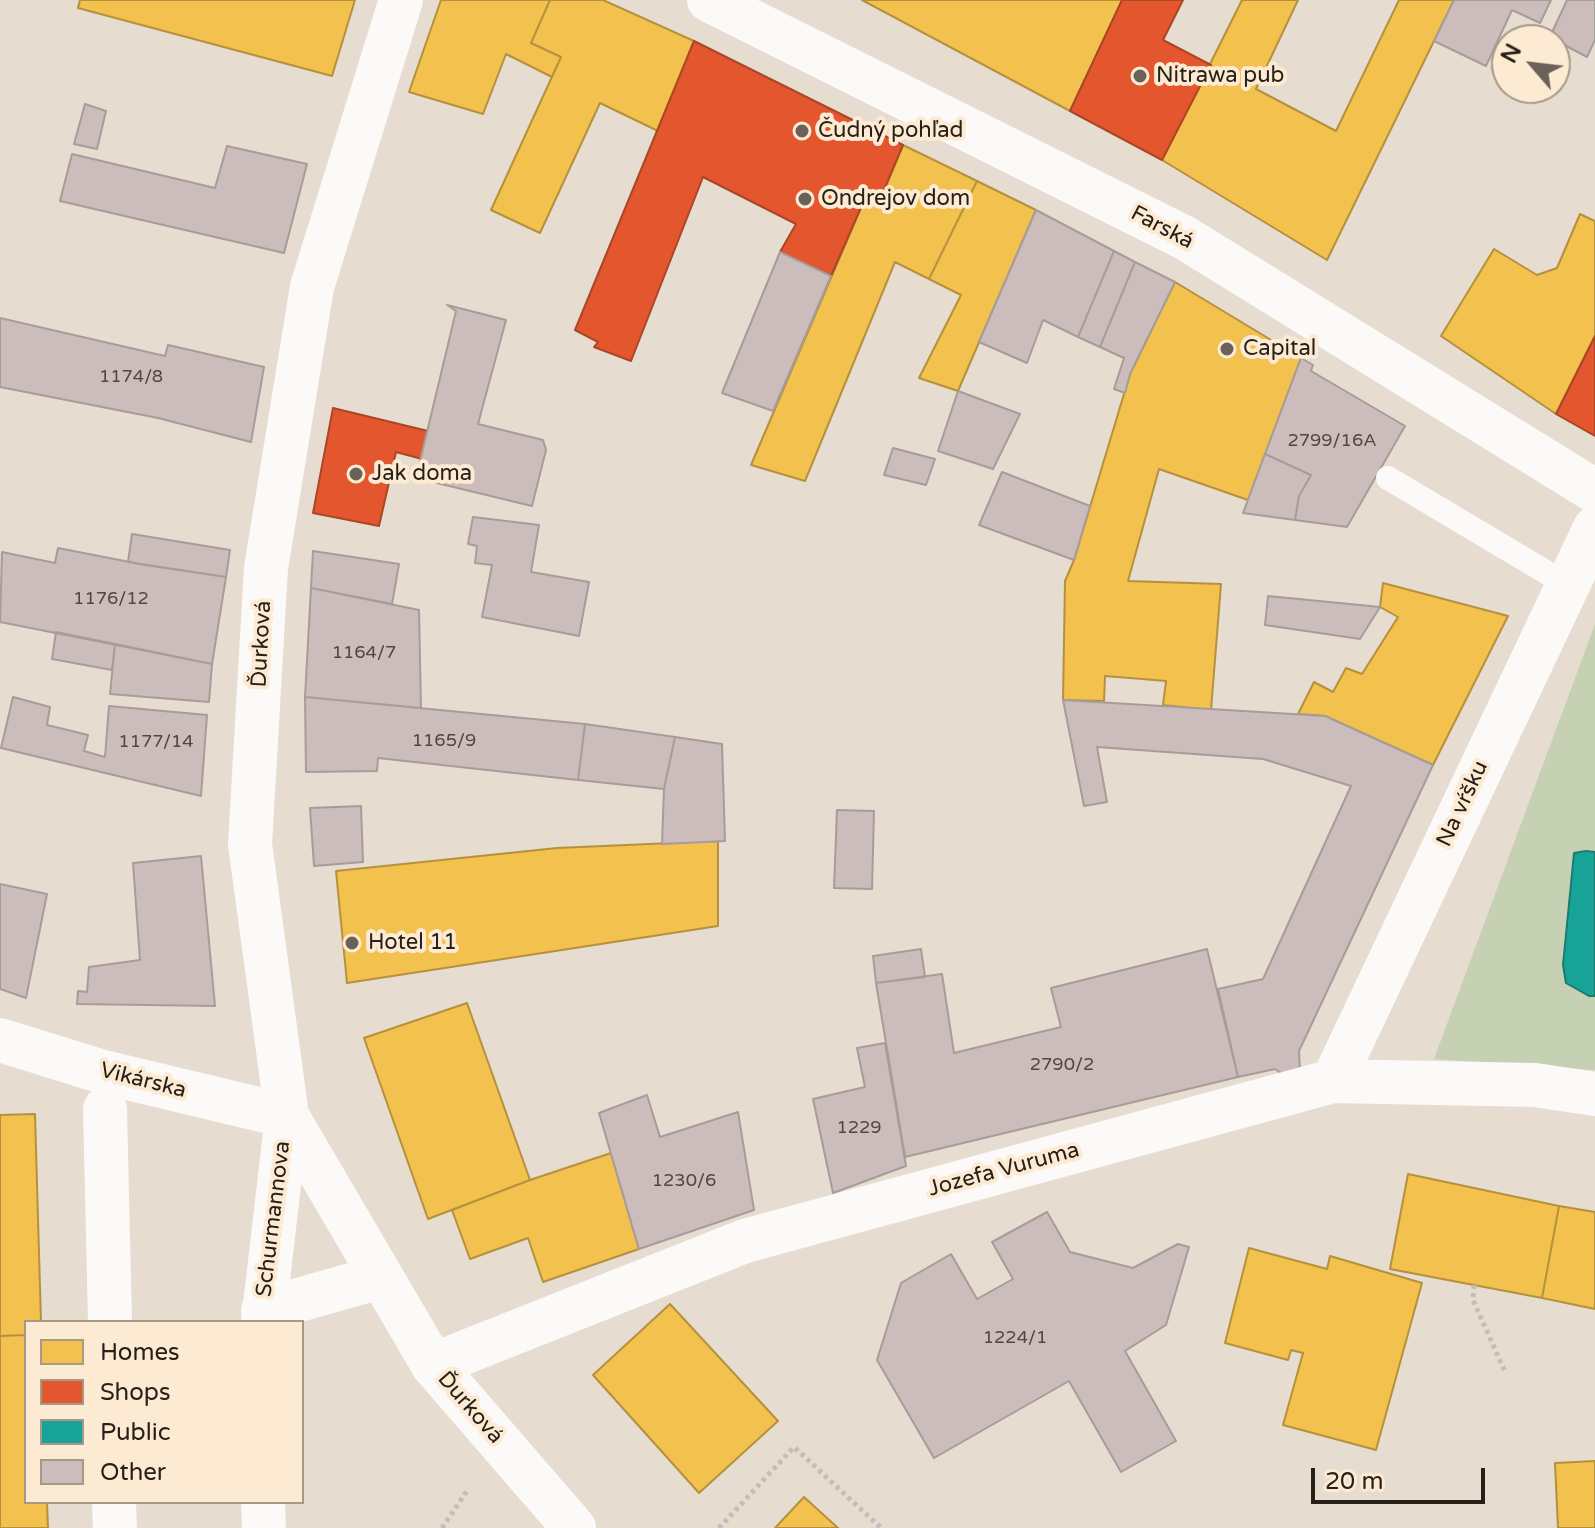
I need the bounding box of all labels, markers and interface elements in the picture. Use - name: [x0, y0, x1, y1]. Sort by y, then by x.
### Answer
- north arrow: [1491, 24, 1571, 104]
- text: N: [1496, 40, 1527, 68]
- place label: Nitrawa pub: [1156, 63, 1284, 89]
- marker: Nitrawa pub: [1131, 67, 1149, 85]
- place label: Čudný pohľad: [818, 118, 963, 144]
- marker: Čudný pohľad: [793, 122, 811, 140]
- place label: Ondrejov dom: [821, 186, 970, 212]
- marker: Ondrejov dom: [796, 190, 814, 208]
- street label: Farská: [1126, 201, 1198, 255]
- place label: Capital: [1243, 336, 1316, 362]
- marker: Capital: [1218, 340, 1236, 358]
- house number: 1174/8: [99, 366, 163, 388]
- house number: 2799/16A: [1287, 430, 1377, 452]
- place label: Jak doma: [372, 461, 472, 487]
- marker: Jak doma: [347, 465, 365, 483]
- house number: 1176/12: [73, 588, 149, 610]
- street label: Ďurková: [247, 600, 277, 688]
- house number: 1164/7: [332, 642, 396, 664]
- house number: 1165/9: [412, 730, 476, 752]
- house number: 1177/14: [118, 731, 194, 753]
- street label: Na vŕšku: [1432, 757, 1494, 851]
- place label: Hotel 11: [368, 930, 457, 956]
- marker: Hotel 11: [343, 934, 361, 952]
- house number: 2790/2: [1030, 1054, 1094, 1076]
- street label: Vikárska: [97, 1058, 189, 1104]
- house number: 1229: [836, 1117, 882, 1139]
- street label: Jozefa Vuruma: [926, 1137, 1082, 1203]
- street label: Schurmannova: [251, 1140, 297, 1298]
- house number: 1230/6: [652, 1170, 716, 1192]
- legend: [24, 1320, 304, 1504]
- house number: 1224/1: [983, 1327, 1047, 1349]
- text: Homes: [100, 1338, 180, 1367]
- street label: Ďurková: [431, 1366, 509, 1450]
- text: Shops: [100, 1378, 170, 1407]
- text: Public: [100, 1418, 170, 1447]
- scale bar: [1315, 1452, 1489, 1502]
- text: Other: [100, 1458, 166, 1487]
- text: 20 m: [1325, 1467, 1383, 1496]

